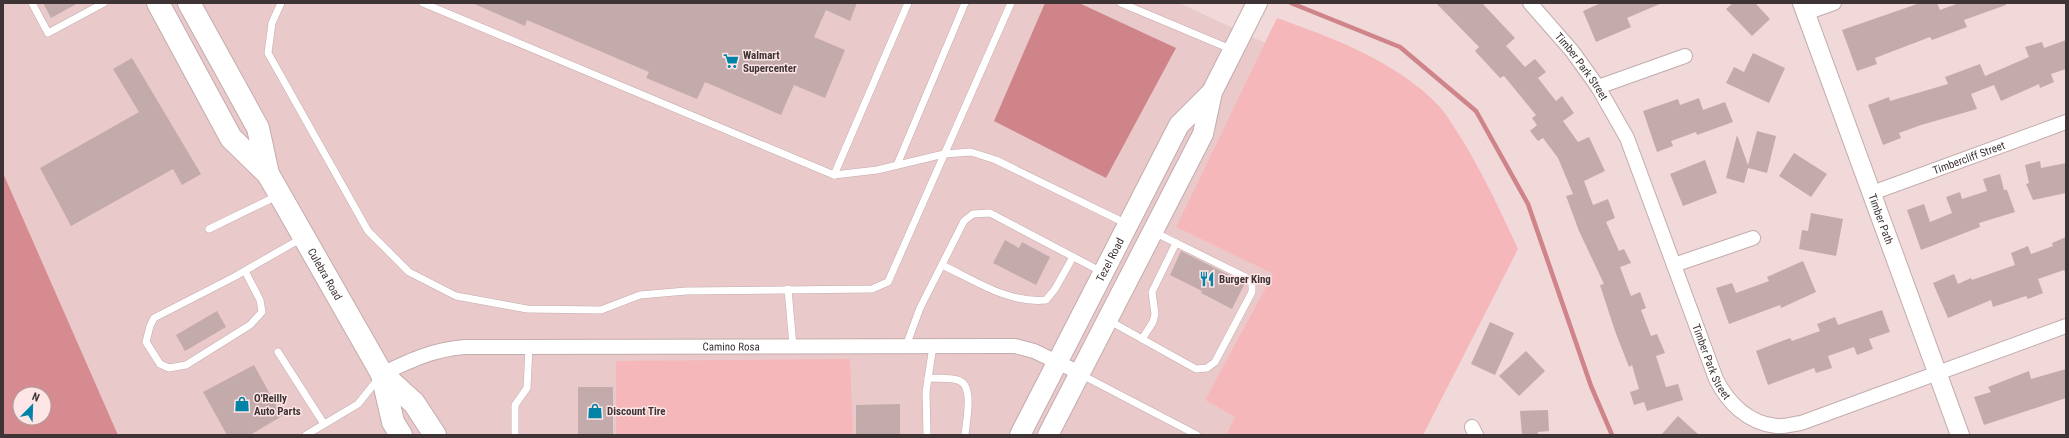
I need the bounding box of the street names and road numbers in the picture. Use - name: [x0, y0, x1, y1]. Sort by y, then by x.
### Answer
- street label: Timber Park Street: [1552, 30, 1610, 103]
- street label: Timbercliff Street: [1931, 139, 2007, 177]
- street label: Timber Path: [1865, 192, 1896, 246]
- street label: Tezel Road: [1094, 236, 1127, 284]
- street label: Culebra Road: [305, 246, 345, 303]
- street label: Timber Park Street: [1689, 322, 1733, 403]
- street label: Camino Rosa: [702, 340, 760, 354]

